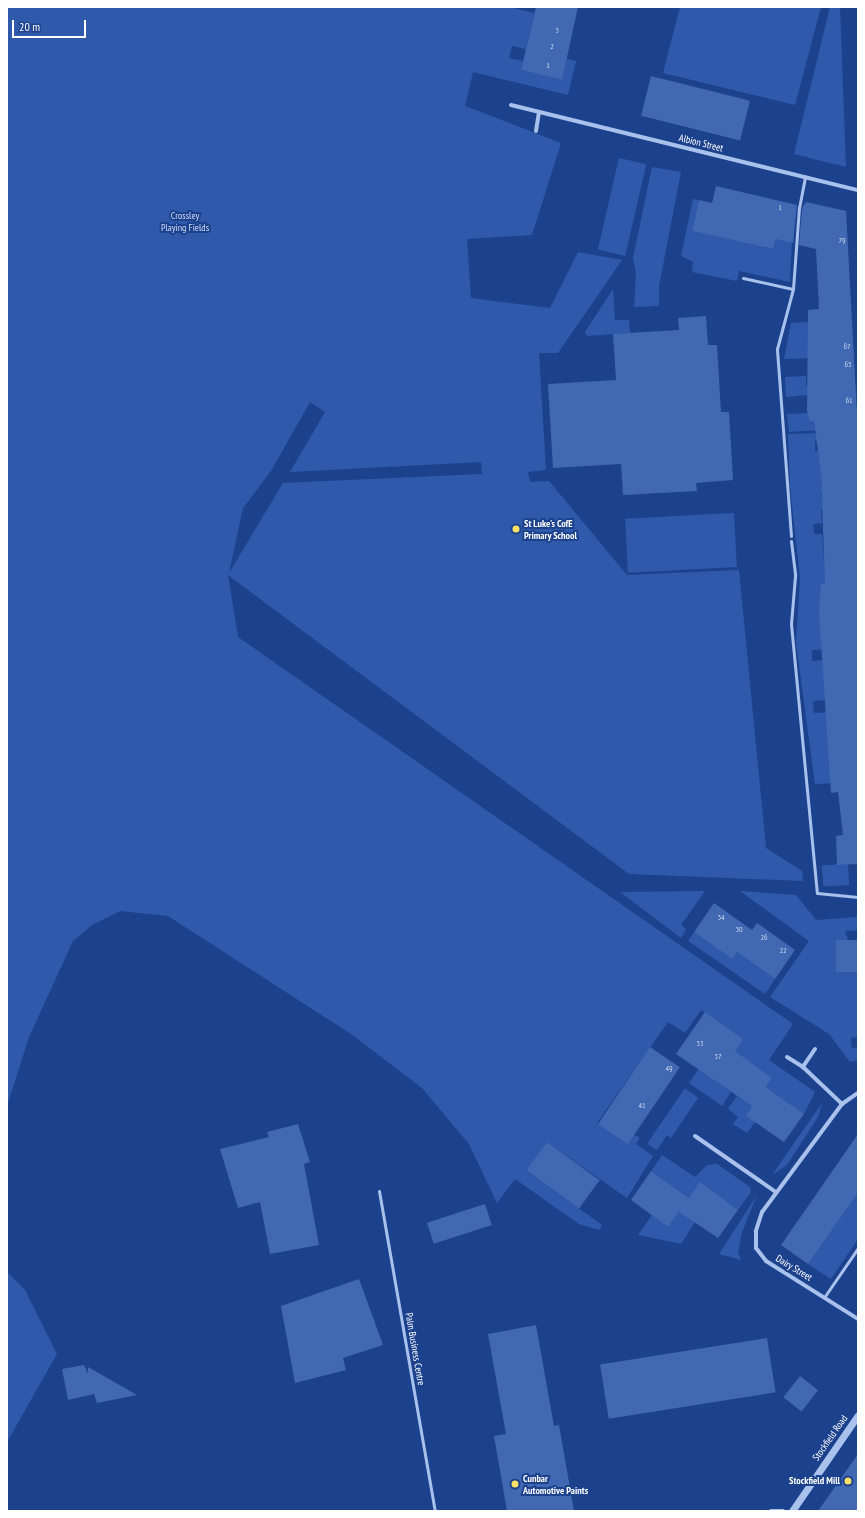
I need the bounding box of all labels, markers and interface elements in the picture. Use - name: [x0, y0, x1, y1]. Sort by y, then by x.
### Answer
- scale bar: [14, 12, 88, 38]
- text: 20 m: [19, 19, 40, 34]
- house number: 3: [555, 26, 559, 36]
- house number: 2: [550, 42, 554, 52]
- house number: 1: [546, 61, 550, 71]
- street label: Albion Street: [678, 132, 724, 154]
- house number: 1: [778, 203, 782, 213]
- park label: Crossley Playing Fields: [161, 209, 209, 232]
- house number: 79: [838, 236, 846, 246]
- house number: 67: [843, 342, 851, 352]
- house number: 65: [844, 360, 852, 370]
- house number: 61: [845, 396, 853, 406]
- place label: St Luke's CofE Primary School: [524, 517, 577, 540]
- marker: St Luke's CofE Primary School: [511, 524, 521, 534]
- house number: 34: [717, 913, 725, 923]
- house number: 30: [735, 925, 743, 935]
- house number: 26: [760, 933, 768, 943]
- house number: 22: [779, 946, 787, 956]
- house number: 53: [696, 1039, 704, 1049]
- house number: 57: [714, 1052, 722, 1062]
- house number: 49: [665, 1064, 673, 1074]
- house number: 41: [638, 1101, 646, 1111]
- street label: Dairy Street: [773, 1252, 815, 1284]
- street label: Palm Business Centre: [403, 1312, 427, 1386]
- street label: Stockfield Road: [810, 1413, 850, 1463]
- place label: Cunbar Automotive Paints: [523, 1472, 588, 1496]
- place label: Stockfield Mill: [789, 1475, 840, 1487]
- marker: Stockfield Mill: [843, 1476, 853, 1486]
- marker: Cunbar Automotive Paints: [510, 1479, 520, 1489]

